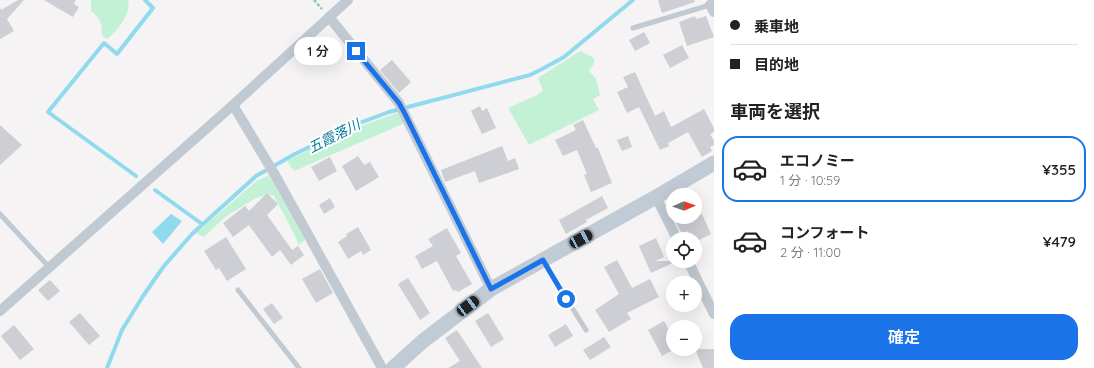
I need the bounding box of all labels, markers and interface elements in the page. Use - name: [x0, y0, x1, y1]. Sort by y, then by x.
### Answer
- text: 乗車地: [754, 17, 799, 36]
- callout: 1 分: [294, 37, 342, 65]
- route end: [347, 42, 365, 60]
- text: 1 分: [307, 43, 329, 59]
- text: 目的地: [754, 55, 799, 74]
- text: 車両を選択: [730, 100, 820, 123]
- water label: 五霞落川: [305, 114, 365, 157]
- icon: car: [732, 151, 768, 187]
- text: エコノミー: [780, 151, 855, 170]
- text: ¥355: [1042, 160, 1076, 179]
- text: 1 分 · 10:59: [780, 172, 840, 188]
- north arrow: [666, 188, 702, 224]
- map controls: [666, 188, 702, 356]
- icon: car: [732, 223, 768, 259]
- text: コンフォート: [780, 223, 870, 242]
- car: [568, 228, 594, 250]
- button: locate: [666, 232, 702, 268]
- text: ¥479: [1043, 232, 1076, 251]
- text: 2 分 · 11:00: [780, 244, 841, 260]
- button: +: [666, 276, 702, 312]
- route start: [557, 290, 575, 308]
- car: [455, 294, 481, 318]
- button: 確定: [730, 314, 1078, 360]
- button: −: [666, 320, 702, 356]

